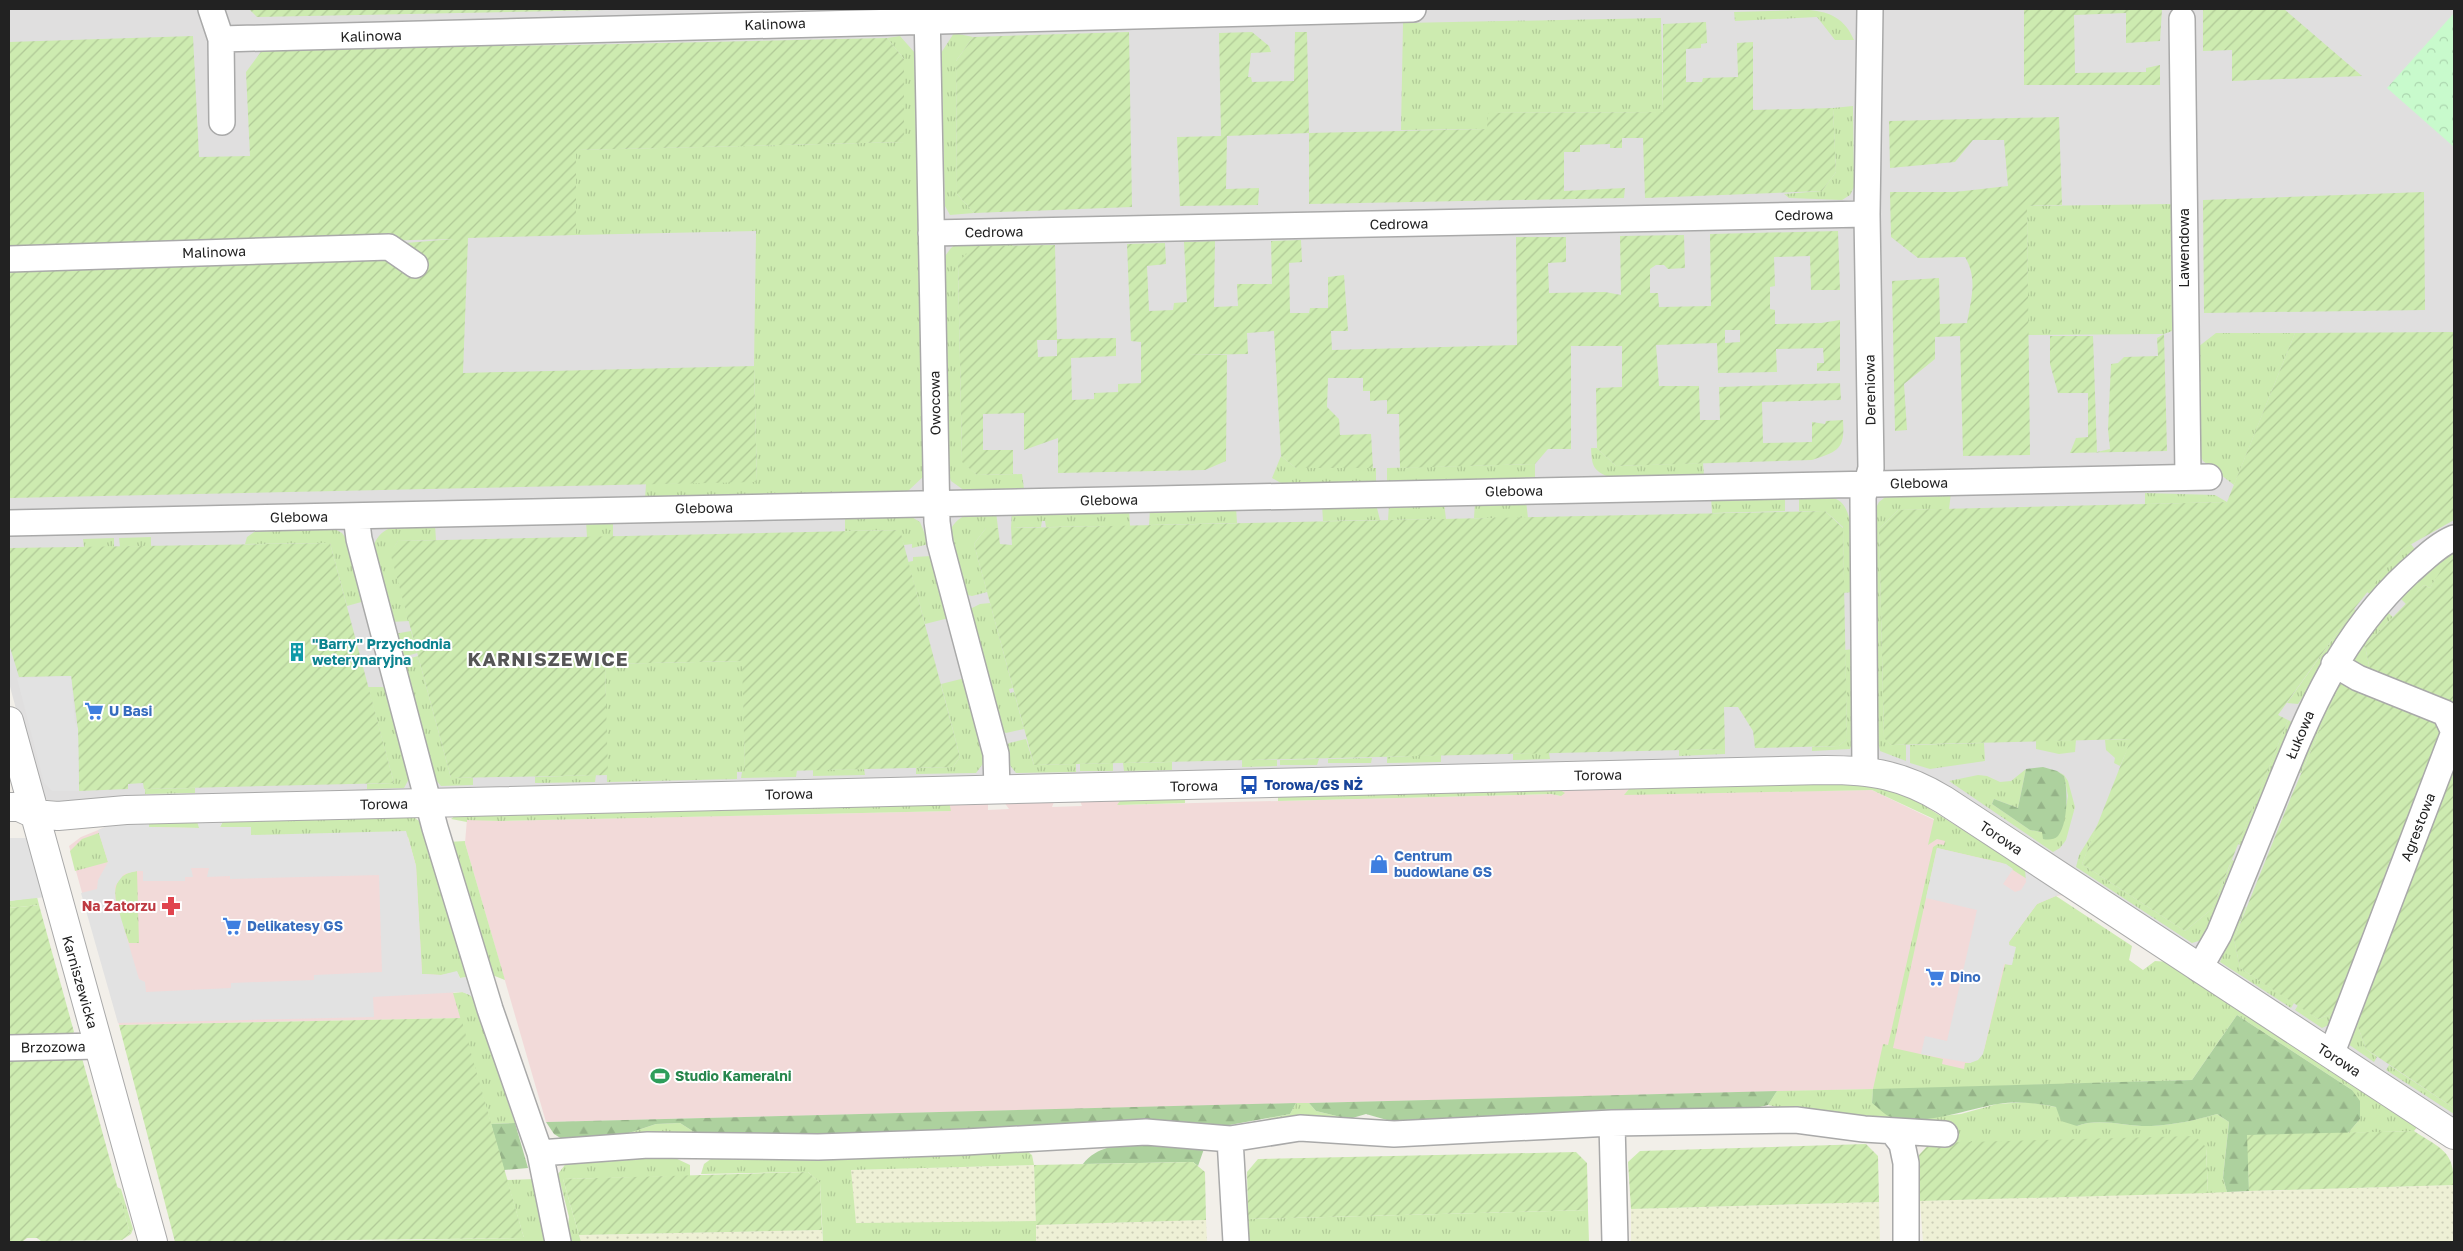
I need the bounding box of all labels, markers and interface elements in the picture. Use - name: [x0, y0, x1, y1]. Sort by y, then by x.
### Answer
- street label: Kalinowa: [744, 14, 806, 33]
- street label: Kalinowa: [340, 26, 402, 45]
- street label: Cedrowa: [1774, 205, 1834, 224]
- street label: Lawendowa: [2175, 208, 2192, 288]
- street label: Cedrowa: [1369, 214, 1429, 233]
- street label: Cedrowa: [964, 222, 1024, 241]
- street label: Malinowa: [182, 242, 246, 261]
- street label: Dereniowa: [1860, 354, 1879, 426]
- street label: Owocowa: [925, 370, 944, 436]
- street label: Glebowa: [1890, 473, 1948, 492]
- street label: Glebowa: [1485, 481, 1543, 500]
- street label: Glebowa: [1080, 490, 1138, 509]
- street label: Glebowa: [675, 498, 733, 517]
- street label: Glebowa: [270, 507, 328, 526]
- place label: "Barry" Przychodnia weterynaryjna: [312, 635, 451, 668]
- building icon: "Barry" Przychodnia weterynaryjna: [286, 641, 308, 663]
- district label: KARNISZEWICE: [467, 647, 629, 670]
- supermarket icon: U Basi: [83, 700, 105, 722]
- place label: U Basi: [109, 702, 153, 719]
- street label: Łukowa: [2282, 708, 2317, 762]
- street label: Torowa: [1574, 766, 1622, 783]
- bus stop icon: Torowa/GS NŻ: [1238, 774, 1260, 796]
- place label: Torowa/GS NŻ: [1264, 776, 1363, 793]
- street label: Torowa: [1170, 777, 1218, 794]
- street label: Torowa: [765, 785, 813, 802]
- street label: Agrestowa: [2397, 790, 2438, 863]
- street label: Torowa: [360, 795, 408, 812]
- street label: Torowa: [1976, 817, 2026, 858]
- place label: Centrum budowlane GS: [1394, 847, 1492, 880]
- shop icon: Centrum budowlane GS: [1368, 853, 1390, 875]
- pharmacy icon: Na Zatorzu: [160, 895, 182, 917]
- place label: Na Zatorzu: [82, 897, 156, 914]
- supermarket icon: Delikatesy GS: [221, 915, 243, 937]
- place label: Delikatesy GS: [247, 917, 343, 934]
- street label: Karniszewicka: [59, 933, 102, 1030]
- supermarket icon: Dino: [1924, 966, 1946, 988]
- place label: Dino: [1950, 968, 1981, 985]
- street label: Brzozowa: [20, 1037, 86, 1056]
- street label: Torowa: [2314, 1039, 2364, 1080]
- sports icon: Studio Kameralni: [649, 1065, 671, 1087]
- place label: Studio Kameralni: [675, 1067, 792, 1084]

